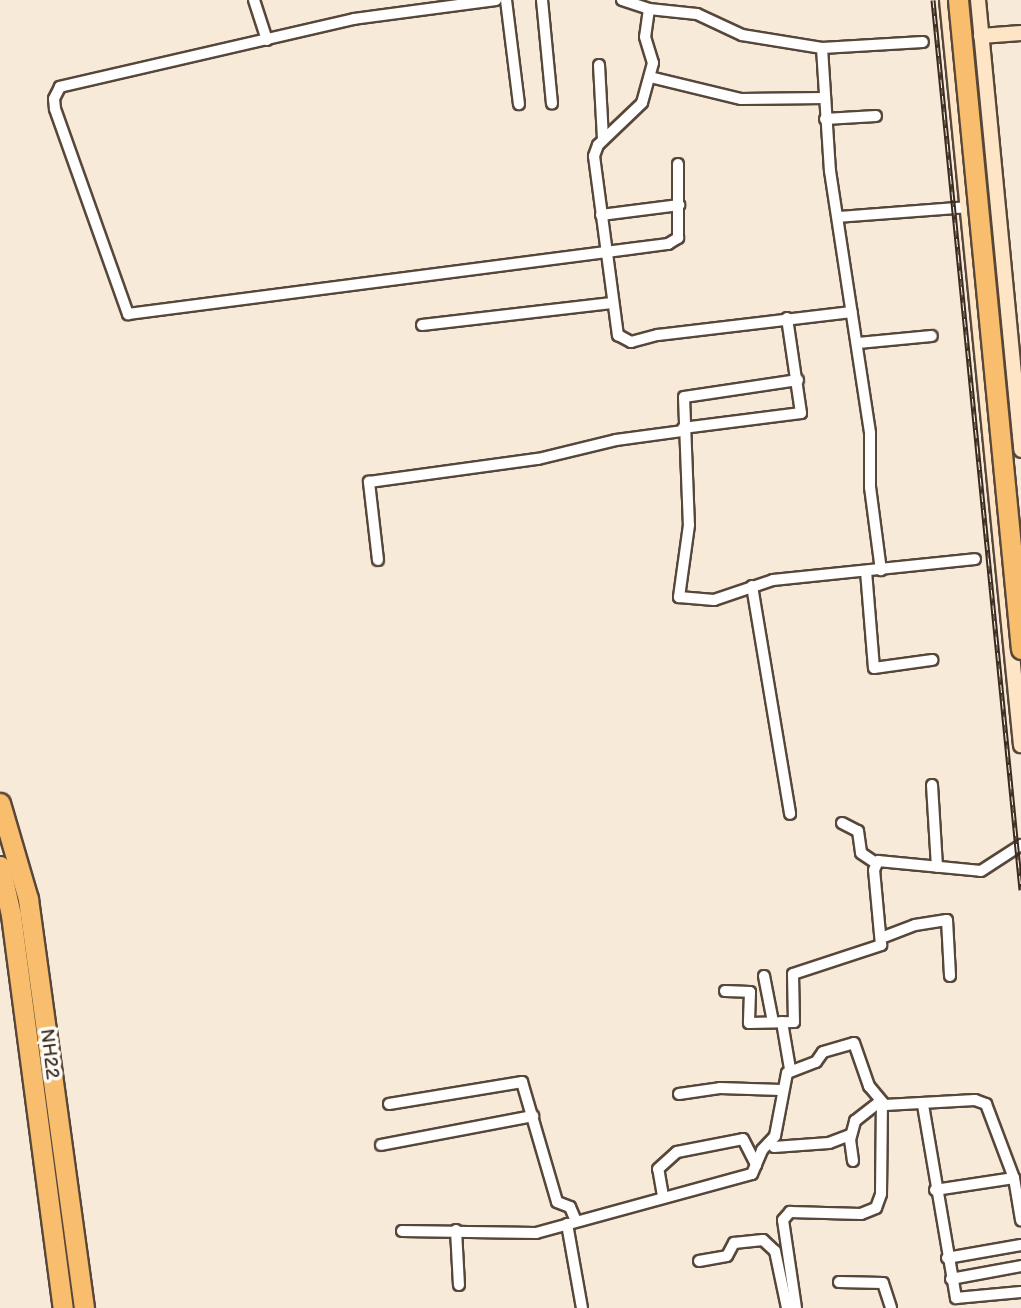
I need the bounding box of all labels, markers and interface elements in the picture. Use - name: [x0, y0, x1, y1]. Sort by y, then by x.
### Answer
- street label: NH22: [35, 1028, 63, 1080]

